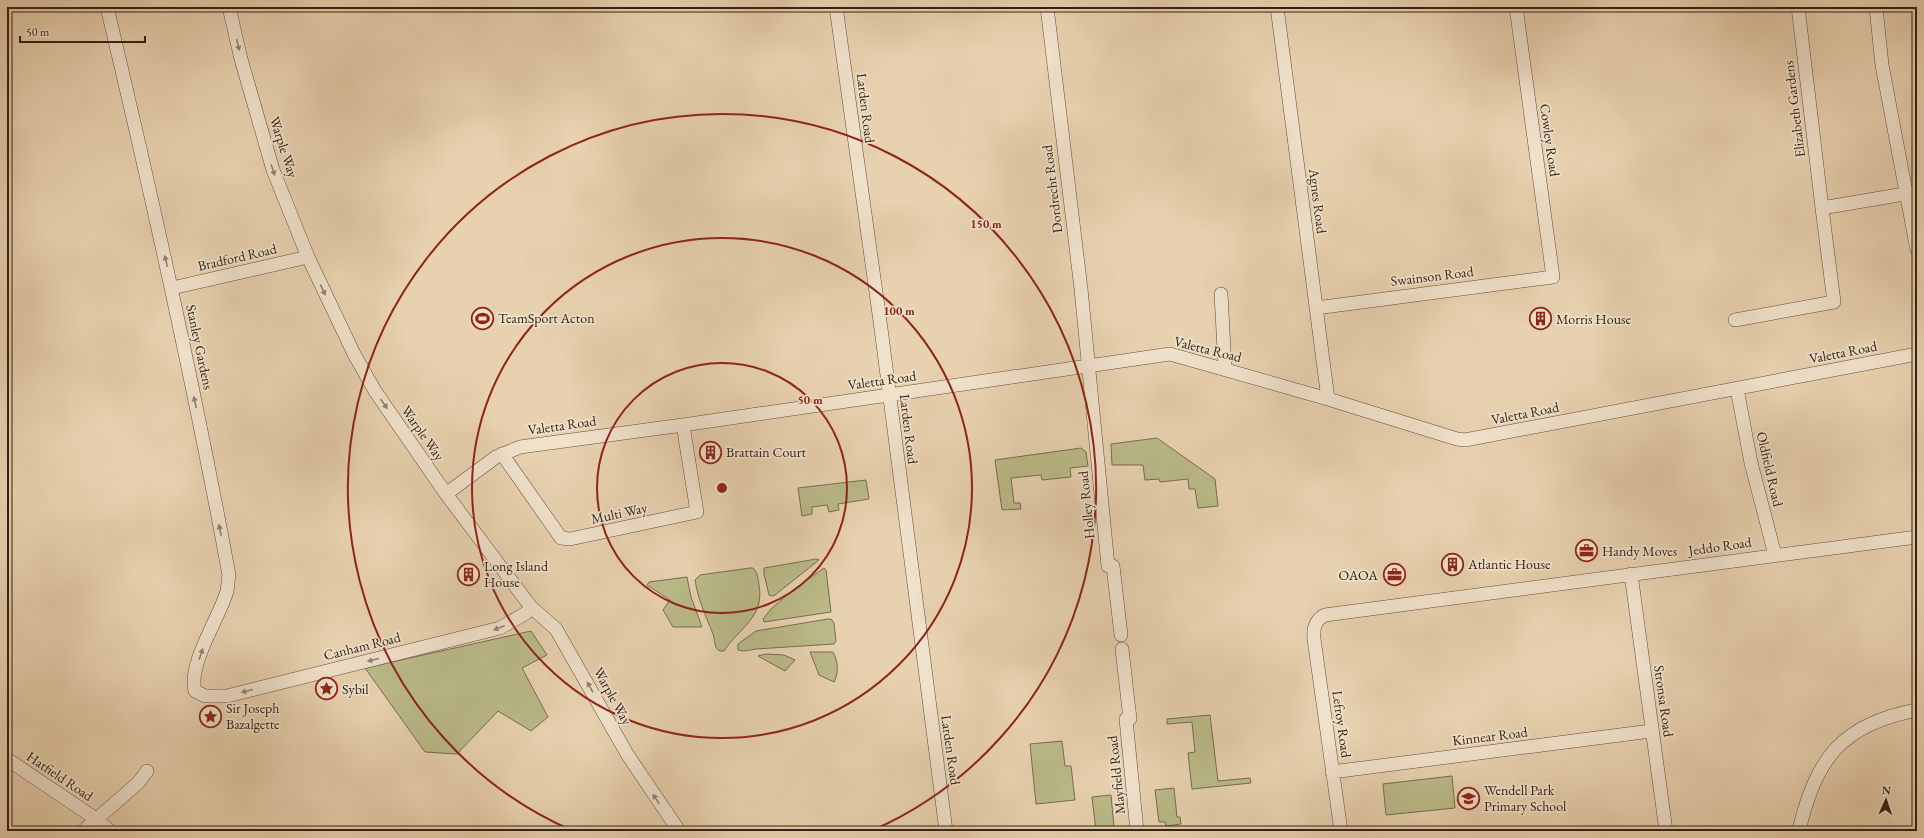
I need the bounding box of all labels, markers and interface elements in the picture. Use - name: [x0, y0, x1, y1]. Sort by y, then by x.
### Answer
- scale bar: [20, 18, 145, 44]
- text: 50 m: [26, 24, 50, 40]
- one-way arrow: [235, 39, 241, 51]
- street label: Elizabeth Gardens: [1779, 59, 1809, 159]
- street label: Larden Road: [853, 72, 879, 145]
- street label: Cowley Road: [1536, 102, 1564, 178]
- street label: Warple Way: [266, 114, 303, 181]
- street label: Dordrecht Road: [1038, 143, 1066, 234]
- one-way arrow: [271, 164, 277, 176]
- street label: Agnes Road: [1305, 167, 1331, 235]
- text: 150 m: [970, 216, 1002, 232]
- street label: Bradford Road: [196, 239, 279, 275]
- one-way arrow: [162, 255, 168, 268]
- street label: Swainson Road: [1390, 262, 1475, 290]
- one-way arrow: [320, 284, 326, 296]
- street label: Stanley Gardens: [182, 303, 218, 392]
- text: 100 m: [883, 303, 915, 319]
- sports icon: TeamSport Acton: [469, 305, 495, 331]
- building icon: Morris House: [1528, 306, 1554, 332]
- place label: TeamSport Acton: [498, 309, 595, 327]
- place label: Morris House: [1556, 310, 1632, 328]
- street label: Valetta Road: [1172, 332, 1244, 366]
- street label: Valetta Road: [1807, 336, 1879, 367]
- street label: Valetta Road: [847, 366, 918, 394]
- text: 50 m: [797, 392, 823, 408]
- street label: Larden Road: [896, 393, 922, 466]
- one-way arrow: [192, 396, 198, 408]
- street label: Valetta Road: [1489, 397, 1561, 428]
- one-way arrow: [380, 399, 388, 410]
- street label: Warple Way: [397, 402, 449, 465]
- street label: Valetta Road: [527, 411, 598, 439]
- street label: Oldfield Road: [1753, 430, 1788, 509]
- building icon: Brattain Court: [697, 439, 723, 465]
- place label: Brattain Court: [726, 443, 806, 461]
- street label: Holley Road: [1073, 469, 1099, 540]
- centre of rings: [715, 481, 729, 495]
- street label: Multi Way: [589, 498, 650, 528]
- one-way arrow: [217, 524, 223, 536]
- street label: Jeddo Road: [1686, 533, 1753, 559]
- office icon: Handy Moves: [1574, 538, 1600, 564]
- place label: Handy Moves: [1602, 542, 1678, 560]
- building icon: Atlantic House: [1439, 551, 1465, 577]
- place label: Atlantic House: [1467, 555, 1551, 573]
- place label: Long Island House: [484, 557, 549, 591]
- building icon: Long Island House: [455, 561, 481, 587]
- office icon: OAOA: [1381, 562, 1407, 588]
- place label: OAOA: [1339, 566, 1378, 584]
- one-way arrow: [492, 625, 504, 631]
- street label: Canham Road: [322, 628, 403, 664]
- one-way arrow: [198, 648, 204, 660]
- one-way arrow: [367, 657, 379, 663]
- street label: Warple Way: [590, 664, 637, 729]
- street label: Stronsa Road: [1650, 664, 1678, 739]
- place icon: Sybil: [314, 676, 340, 702]
- place label: Sybil: [342, 680, 369, 698]
- one-way arrow: [587, 681, 593, 693]
- one-way arrow: [241, 688, 253, 694]
- street label: Lefroy Road: [1328, 689, 1356, 760]
- place label: Sir Joseph Bazalgette: [226, 699, 280, 733]
- place icon: Sir Joseph Bazalgette: [198, 703, 224, 729]
- street label: Larden Road: [937, 714, 965, 787]
- street label: Kinnear Road: [1451, 722, 1530, 750]
- street label: Mayfield Road: [1103, 734, 1129, 815]
- street label: Hatfield Road: [23, 747, 98, 805]
- north arrow: [1866, 780, 1906, 820]
- place label: Wendell Park Primary School: [1484, 781, 1567, 815]
- text: N: [1882, 783, 1891, 797]
- school or university icon: Wendell Park Primary School: [1455, 785, 1481, 811]
- one-way arrow: [652, 794, 660, 804]

